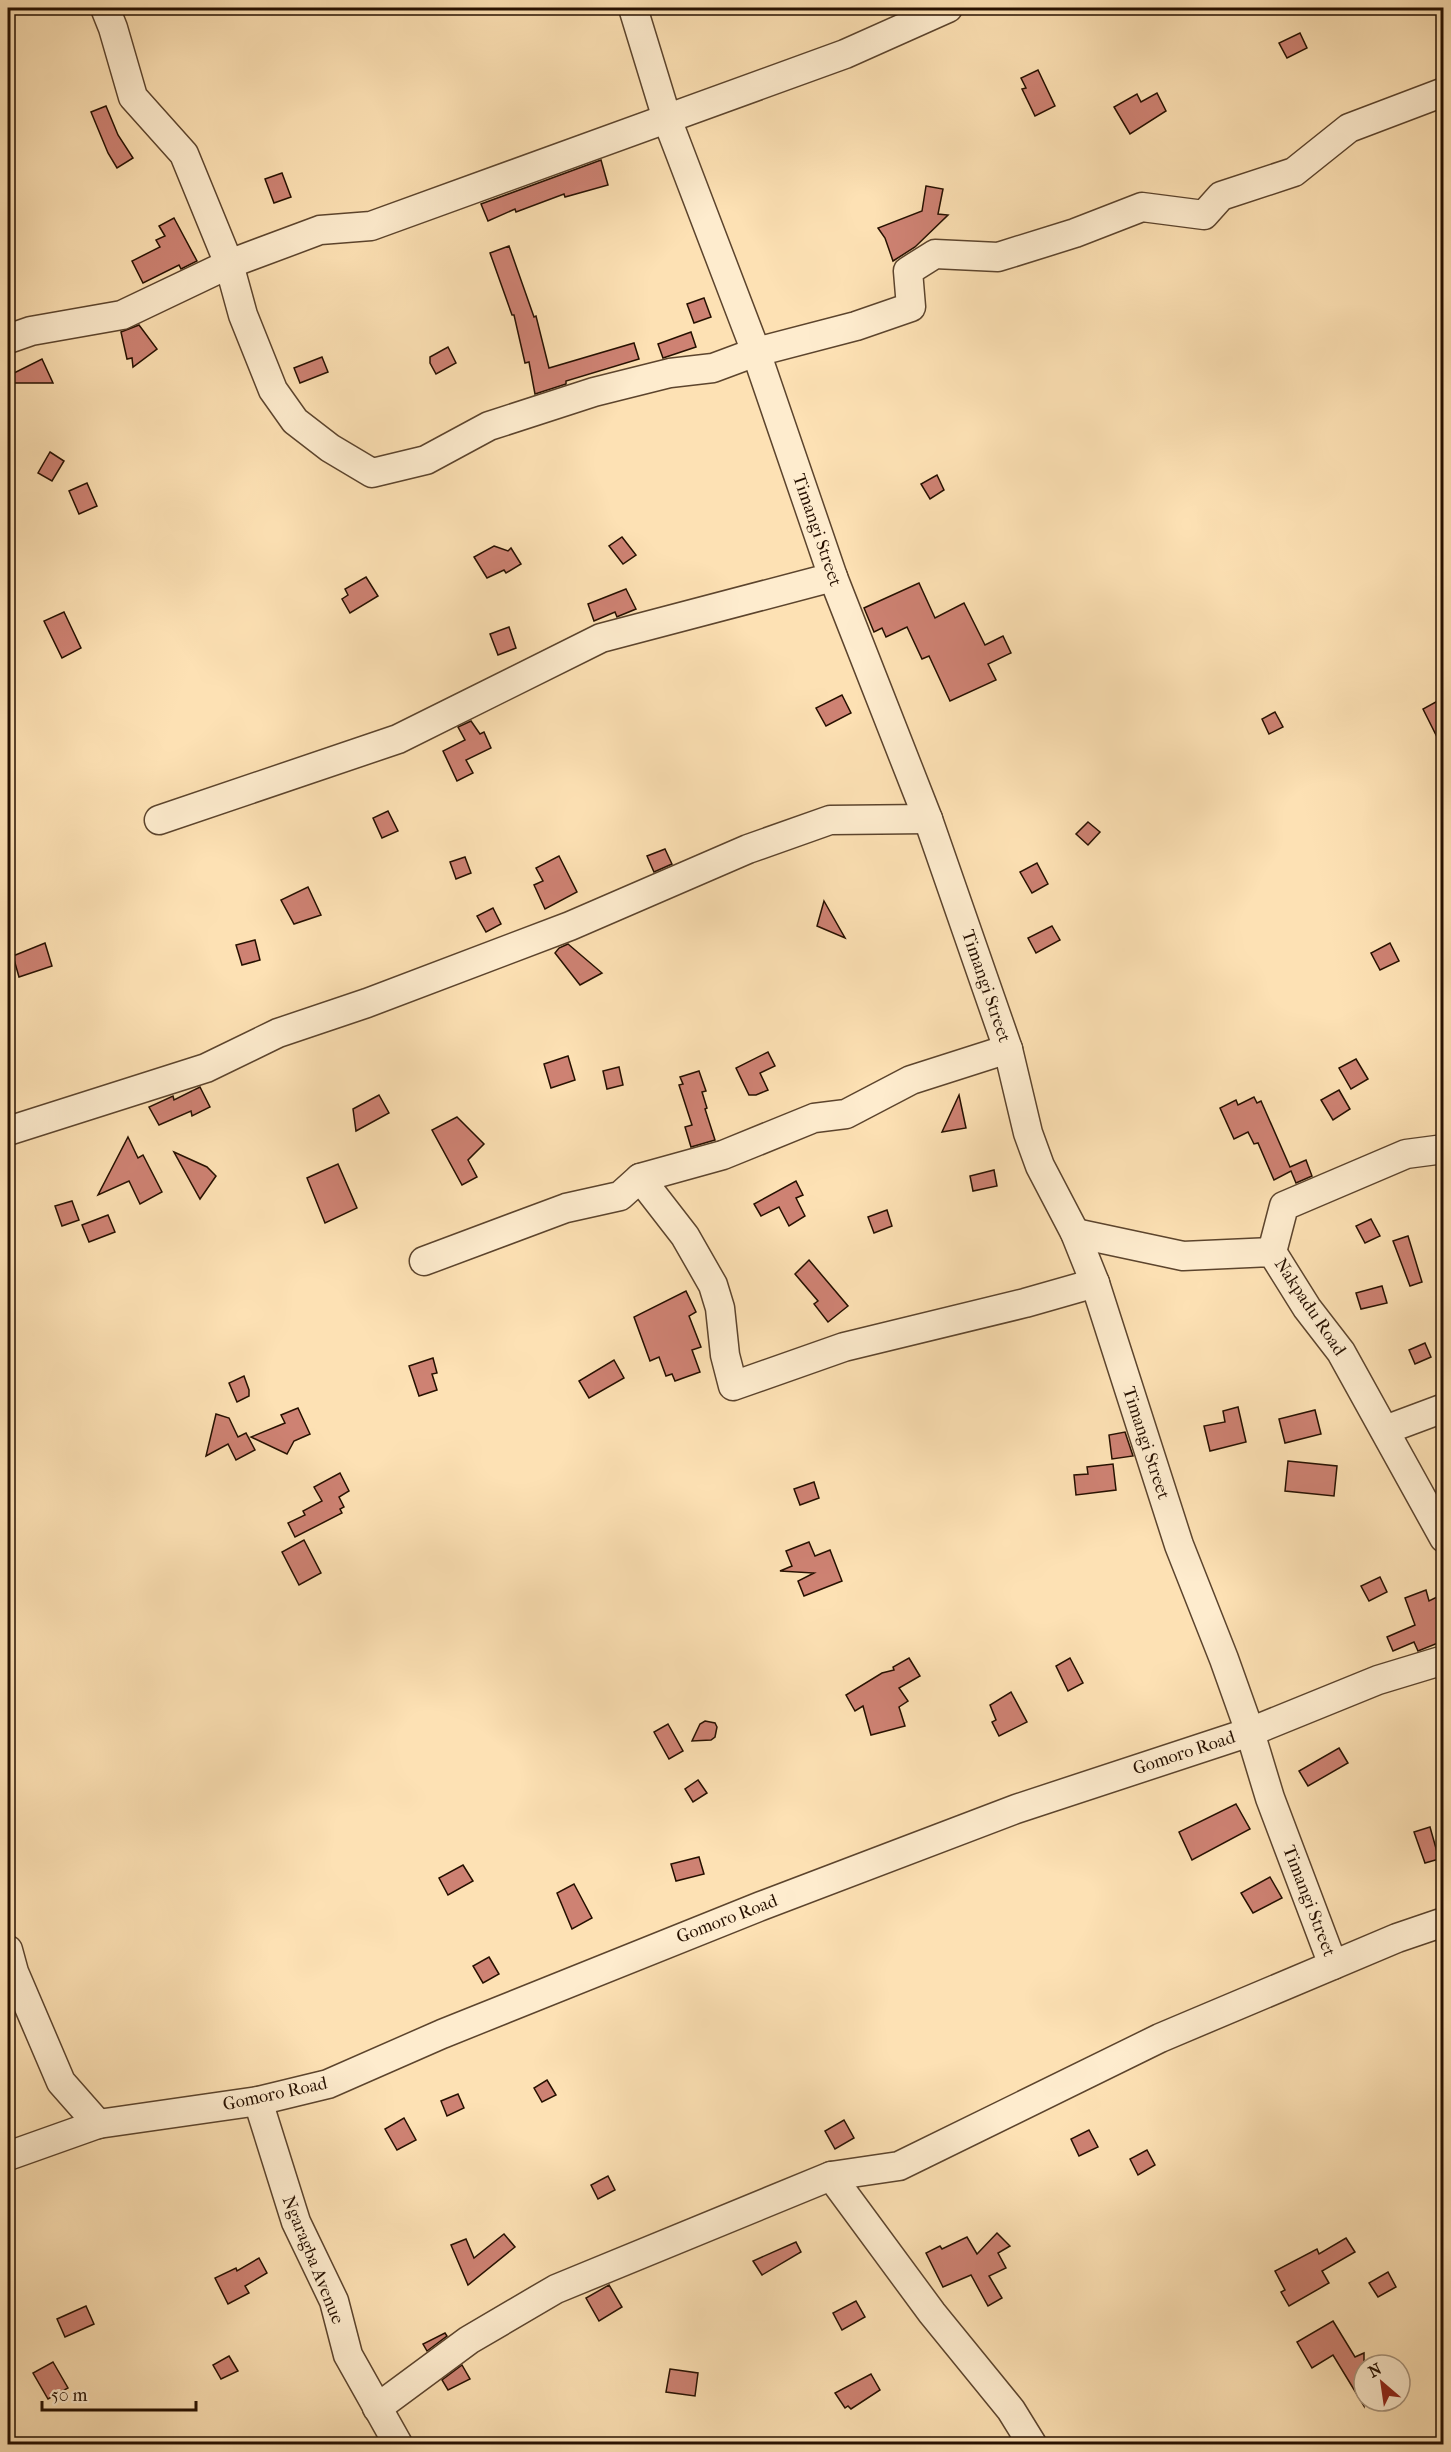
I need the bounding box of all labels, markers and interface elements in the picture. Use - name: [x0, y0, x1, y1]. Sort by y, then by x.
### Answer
- street label: Timangi Street: [788, 471, 846, 589]
- street label: Timangi Street: [957, 927, 1015, 1045]
- street label: Nakpadu Road: [1270, 1254, 1350, 1360]
- street label: Timangi Street: [1118, 1384, 1174, 1503]
- street label: Gomoro Road: [1130, 1727, 1238, 1779]
- street label: Timangi Street: [1278, 1843, 1340, 1960]
- street label: Gomoro Road: [674, 1890, 781, 1948]
- street label: Gomoro Road: [221, 2073, 329, 2115]
- street label: Ngaragba Avenue: [278, 2193, 348, 2327]
- north arrow: [1352, 2353, 1412, 2413]
- text: N: [1365, 2359, 1386, 2382]
- scale bar: [42, 2374, 196, 2412]
- text: 50 m: [51, 2385, 88, 2406]

